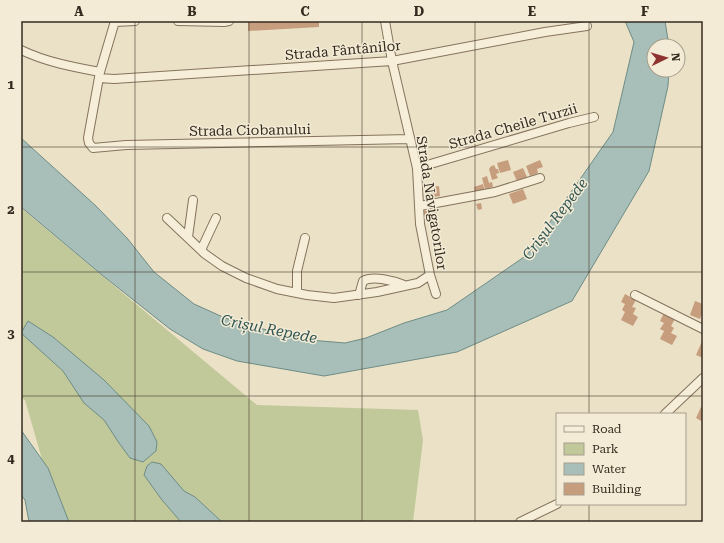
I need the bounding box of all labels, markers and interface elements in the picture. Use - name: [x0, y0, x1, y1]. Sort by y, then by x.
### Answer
- text: A: [74, 4, 84, 19]
- text: B: [187, 4, 197, 19]
- text: C: [300, 4, 310, 19]
- text: D: [414, 4, 424, 19]
- text: E: [528, 4, 536, 19]
- text: F: [641, 4, 649, 19]
- street label: Strada Fântânilor: [284, 37, 402, 63]
- north arrow: [646, 38, 686, 78]
- text: N: [669, 52, 682, 62]
- text: 1: [7, 77, 15, 92]
- street label: Strada Cheile Turzii: [447, 100, 580, 152]
- street label: Strada Ciobanului: [189, 121, 312, 139]
- street label: Strada Navigatorilor: [413, 135, 451, 271]
- water label: Crișul Repede: [519, 174, 593, 264]
- text: 2: [7, 202, 15, 217]
- water label: Crișul Repede: [219, 311, 319, 348]
- text: 3: [7, 326, 15, 341]
- legend: [556, 413, 686, 505]
- text: Road: [592, 422, 622, 436]
- text: Park: [592, 442, 619, 456]
- text: 4: [7, 451, 15, 466]
- text: Water: [592, 462, 626, 476]
- text: Building: [592, 482, 641, 496]

